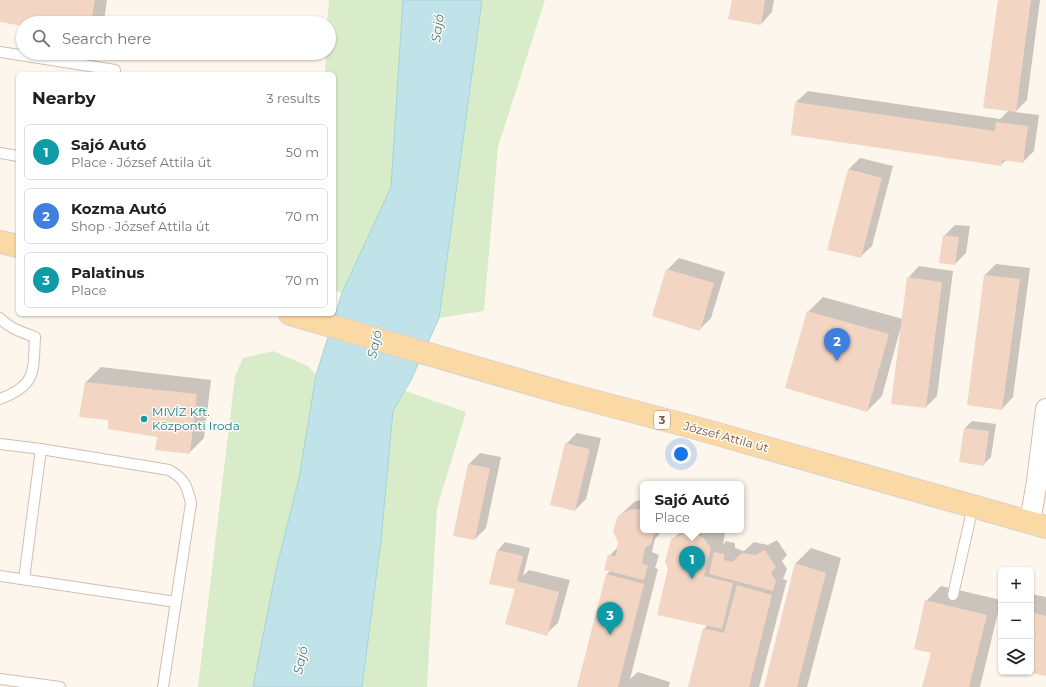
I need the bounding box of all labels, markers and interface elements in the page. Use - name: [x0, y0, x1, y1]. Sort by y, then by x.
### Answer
- water label: Sajó: [427, 13, 447, 43]
- search box: [16, 16, 336, 60]
- icon: search: [30, 27, 52, 49]
- text: Search here: [62, 29, 151, 48]
- text: Nearby: [32, 88, 96, 108]
- text: 3 results: [266, 90, 320, 106]
- text: Sajó Autó: [71, 135, 146, 154]
- text: 1: [43, 144, 49, 160]
- text: 50 m: [286, 144, 319, 160]
- text: Place · József Attila út: [71, 154, 212, 170]
- text: Kozma Autó: [71, 199, 167, 218]
- text: 2: [42, 208, 50, 224]
- text: 70 m: [286, 208, 319, 224]
- text: Shop · József Attila út: [71, 218, 210, 234]
- text: Palatinus: [71, 263, 144, 282]
- text: 3: [42, 272, 50, 288]
- text: 70 m: [286, 272, 319, 288]
- text: Place: [71, 282, 107, 298]
- water label: Sajó: [363, 328, 385, 360]
- pin: 2: [824, 328, 850, 361]
- place label: MIVÍZ Kft. Központi Iroda: [152, 404, 240, 433]
- road number: 3: [654, 411, 670, 429]
- marker: MIVÍZ Kft. Központi Iroda: [139, 414, 149, 424]
- street label: József Attila út: [681, 418, 771, 455]
- your location: [671, 444, 691, 464]
- popup: [640, 481, 744, 533]
- text: Sajó Autó: [654, 490, 730, 509]
- text: Place: [654, 509, 690, 525]
- pin: 1: [679, 546, 705, 579]
- map controls: [998, 567, 1034, 675]
- button: +: [998, 567, 1034, 603]
- pin: 3: [597, 602, 623, 635]
- button: −: [998, 603, 1034, 639]
- button: layers: [998, 639, 1034, 675]
- water label: Sajó: [289, 644, 311, 676]

